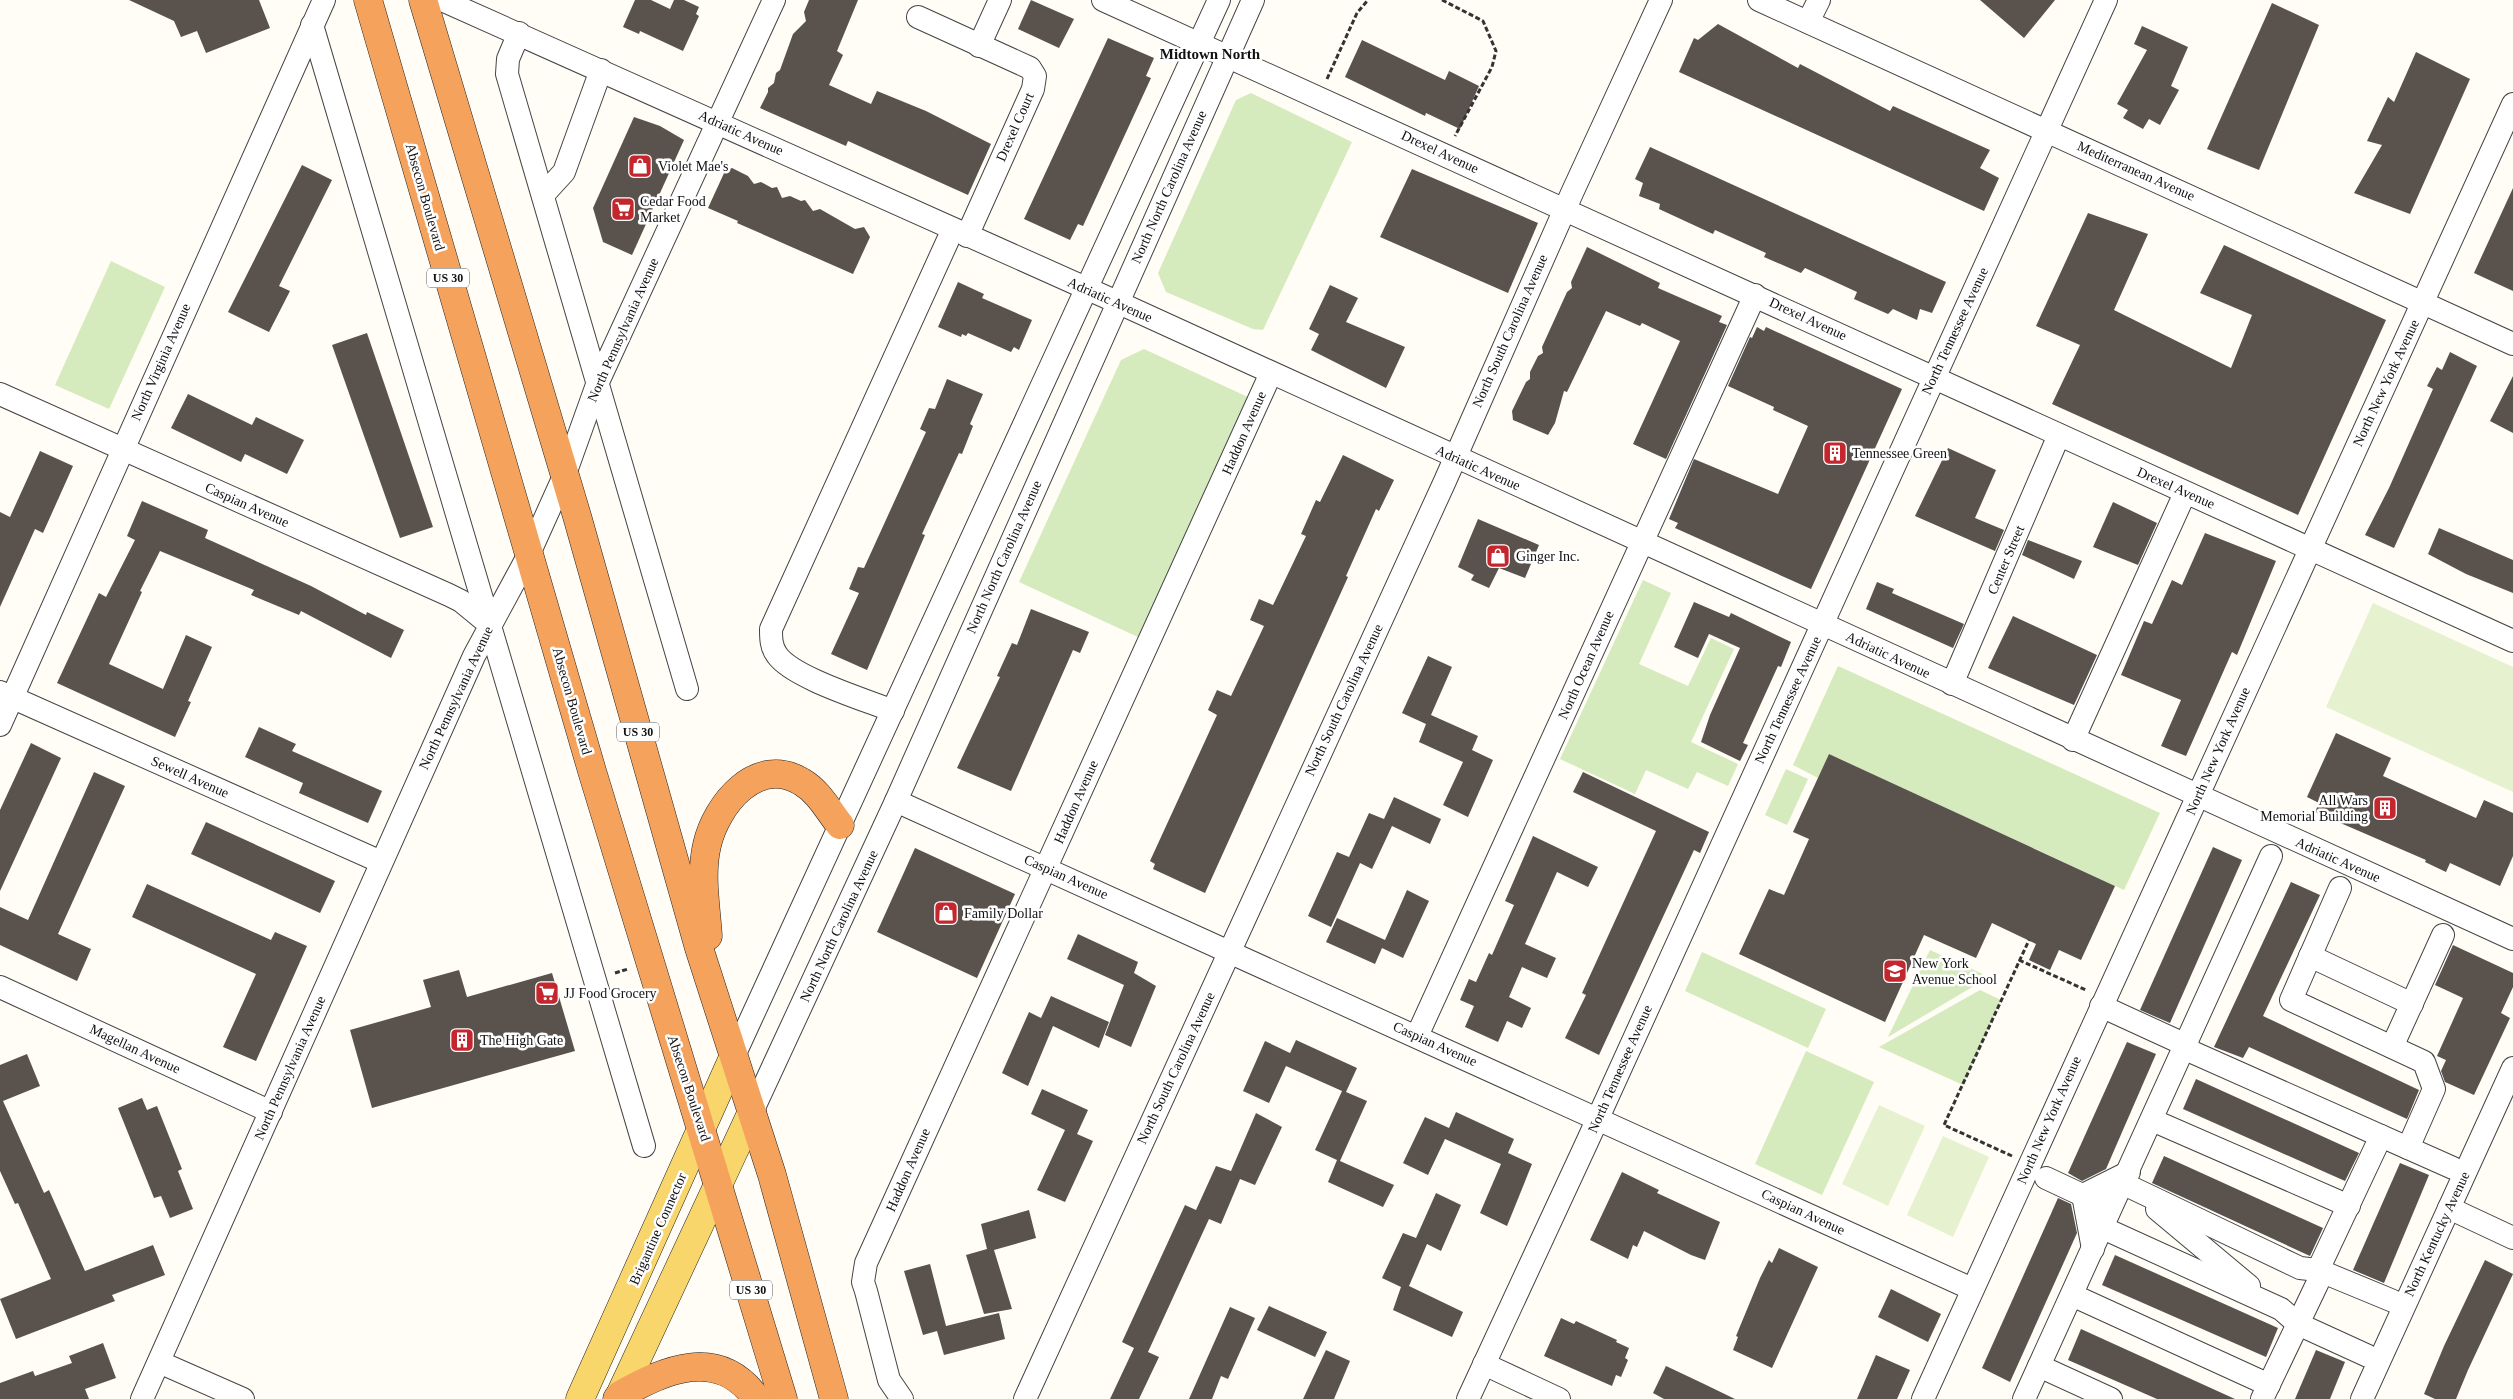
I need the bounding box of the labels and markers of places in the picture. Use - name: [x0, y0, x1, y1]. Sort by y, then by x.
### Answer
- shop icon: Violet Mae's: [627, 153, 653, 179]
- place label: Violet Mae's: [658, 159, 729, 174]
- place label: Cedar Food Market: [640, 194, 706, 225]
- supermarket icon: Cedar Food Market: [610, 196, 636, 222]
- building icon: Tennessee Green: [1822, 440, 1848, 466]
- place label: Tennessee Green: [1852, 446, 1947, 461]
- shop icon: Ginger Inc.: [1485, 543, 1511, 569]
- place label: Ginger Inc.: [1516, 549, 1580, 564]
- place label: All Wars Memorial Building: [2260, 793, 2368, 824]
- building icon: All Wars Memorial Building: [2372, 795, 2398, 821]
- shop icon: Family Dollar: [933, 900, 959, 926]
- place label: Family Dollar: [964, 906, 1043, 921]
- place label: New York Avenue School: [1912, 956, 1997, 987]
- school or university icon: New York Avenue School: [1882, 958, 1908, 984]
- supermarket icon: JJ Food Grocery: [534, 980, 560, 1006]
- place label: JJ Food Grocery: [564, 986, 657, 1001]
- building icon: The High Gate: [449, 1027, 475, 1053]
- place label: The High Gate: [480, 1033, 563, 1048]

